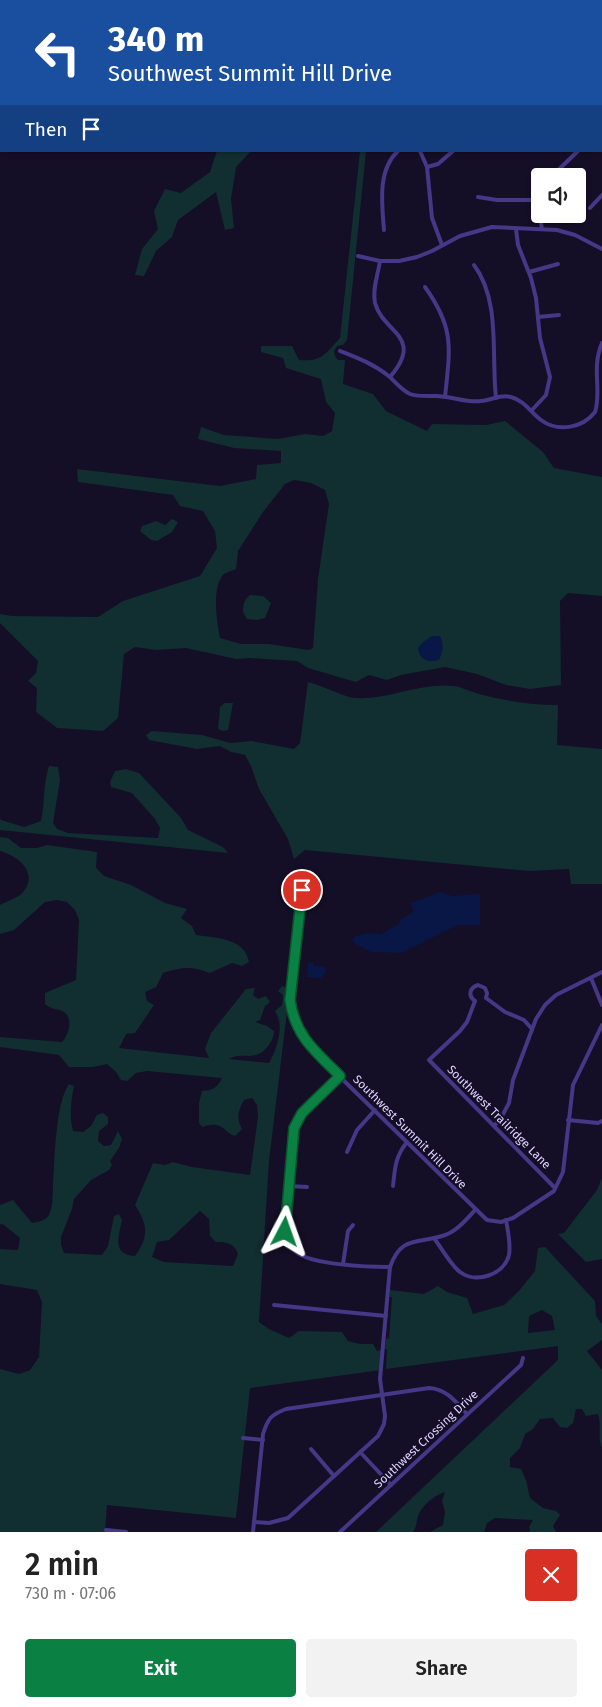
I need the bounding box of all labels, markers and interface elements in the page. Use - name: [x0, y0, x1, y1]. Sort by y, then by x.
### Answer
- text: 340 m: [108, 18, 204, 60]
- icon: left: [25, 20, 90, 85]
- text: Southwest Summit Hill Drive: [108, 60, 392, 87]
- icon: arrive: [77, 115, 105, 143]
- text: Then: [25, 118, 67, 141]
- map controls: [531, 168, 586, 223]
- button: sound: [531, 168, 586, 223]
- pin: [281, 869, 323, 911]
- icon: arrive: [288, 876, 316, 904]
- street label: Southwest Trailridge Lane: [444, 1062, 554, 1172]
- street label: Southwest Summit Hill Drive: [350, 1072, 470, 1192]
- position arrow: [258, 1205, 310, 1257]
- street label: Southwest Crossing Drive: [371, 1387, 481, 1491]
- text: 2 min: [25, 1547, 99, 1583]
- button: close: [525, 1549, 577, 1601]
- text: 730 m · 07:06: [25, 1584, 116, 1603]
- button: Exit: [25, 1639, 296, 1697]
- button: Share: [306, 1639, 577, 1697]

